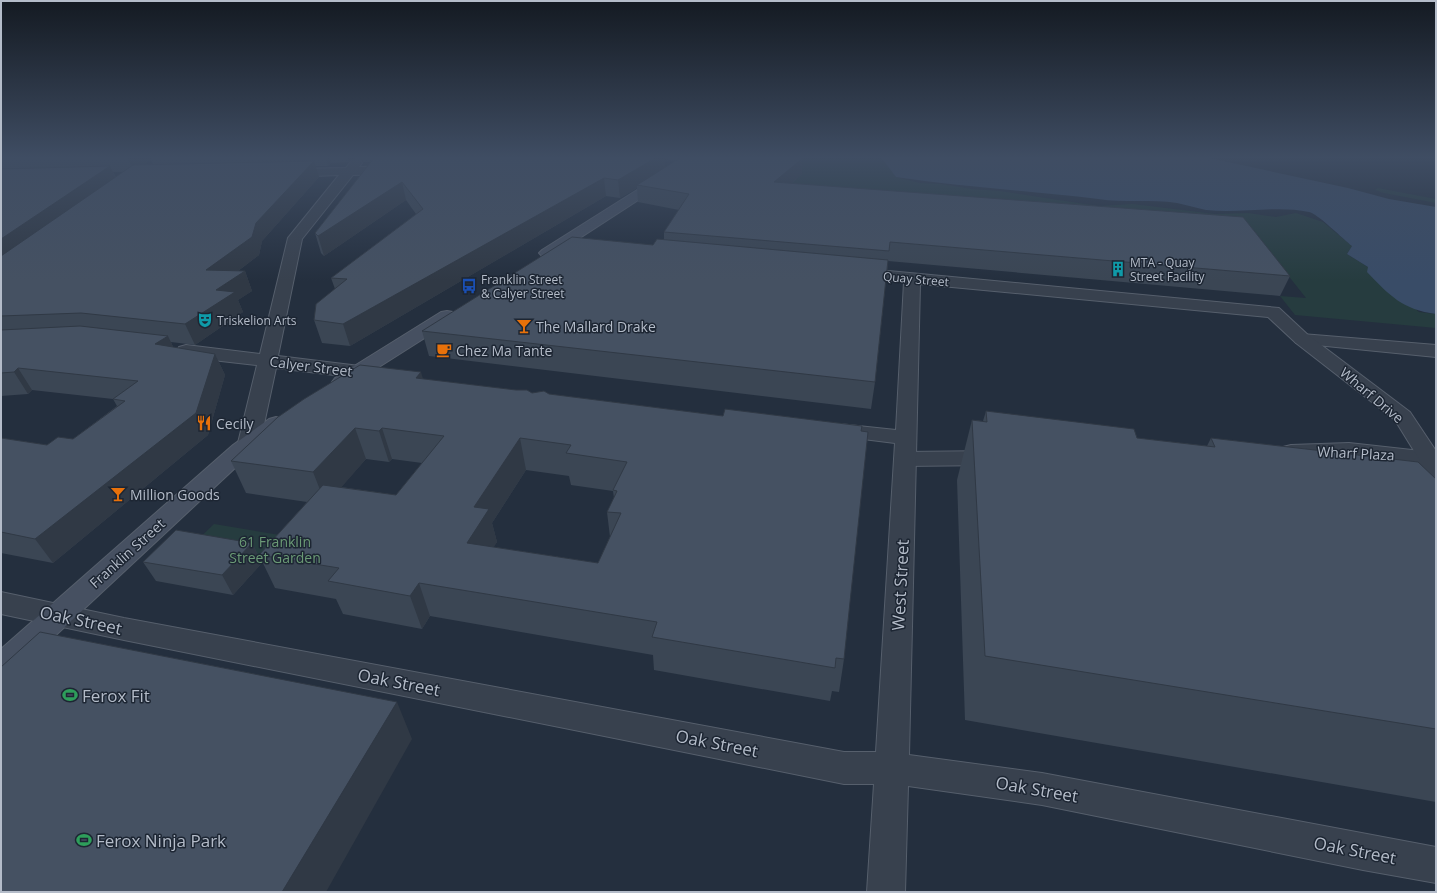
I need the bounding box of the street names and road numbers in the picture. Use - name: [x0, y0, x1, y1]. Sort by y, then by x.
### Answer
- street label: Quay Street: [882, 268, 950, 290]
- street label: Calyer Street: [268, 351, 354, 381]
- street label: Wharf Drive: [1336, 363, 1408, 427]
- street label: Wharf Plaza: [1317, 441, 1395, 465]
- street label: Franklin Street: [85, 514, 169, 592]
- street label: West Street: [886, 539, 914, 631]
- street label: Oak Street: [38, 600, 124, 640]
- street label: Oak Street: [356, 663, 442, 701]
- street label: Oak Street: [674, 724, 760, 762]
- street label: Oak Street: [994, 770, 1080, 808]
- street label: Oak Street: [1312, 831, 1398, 869]

